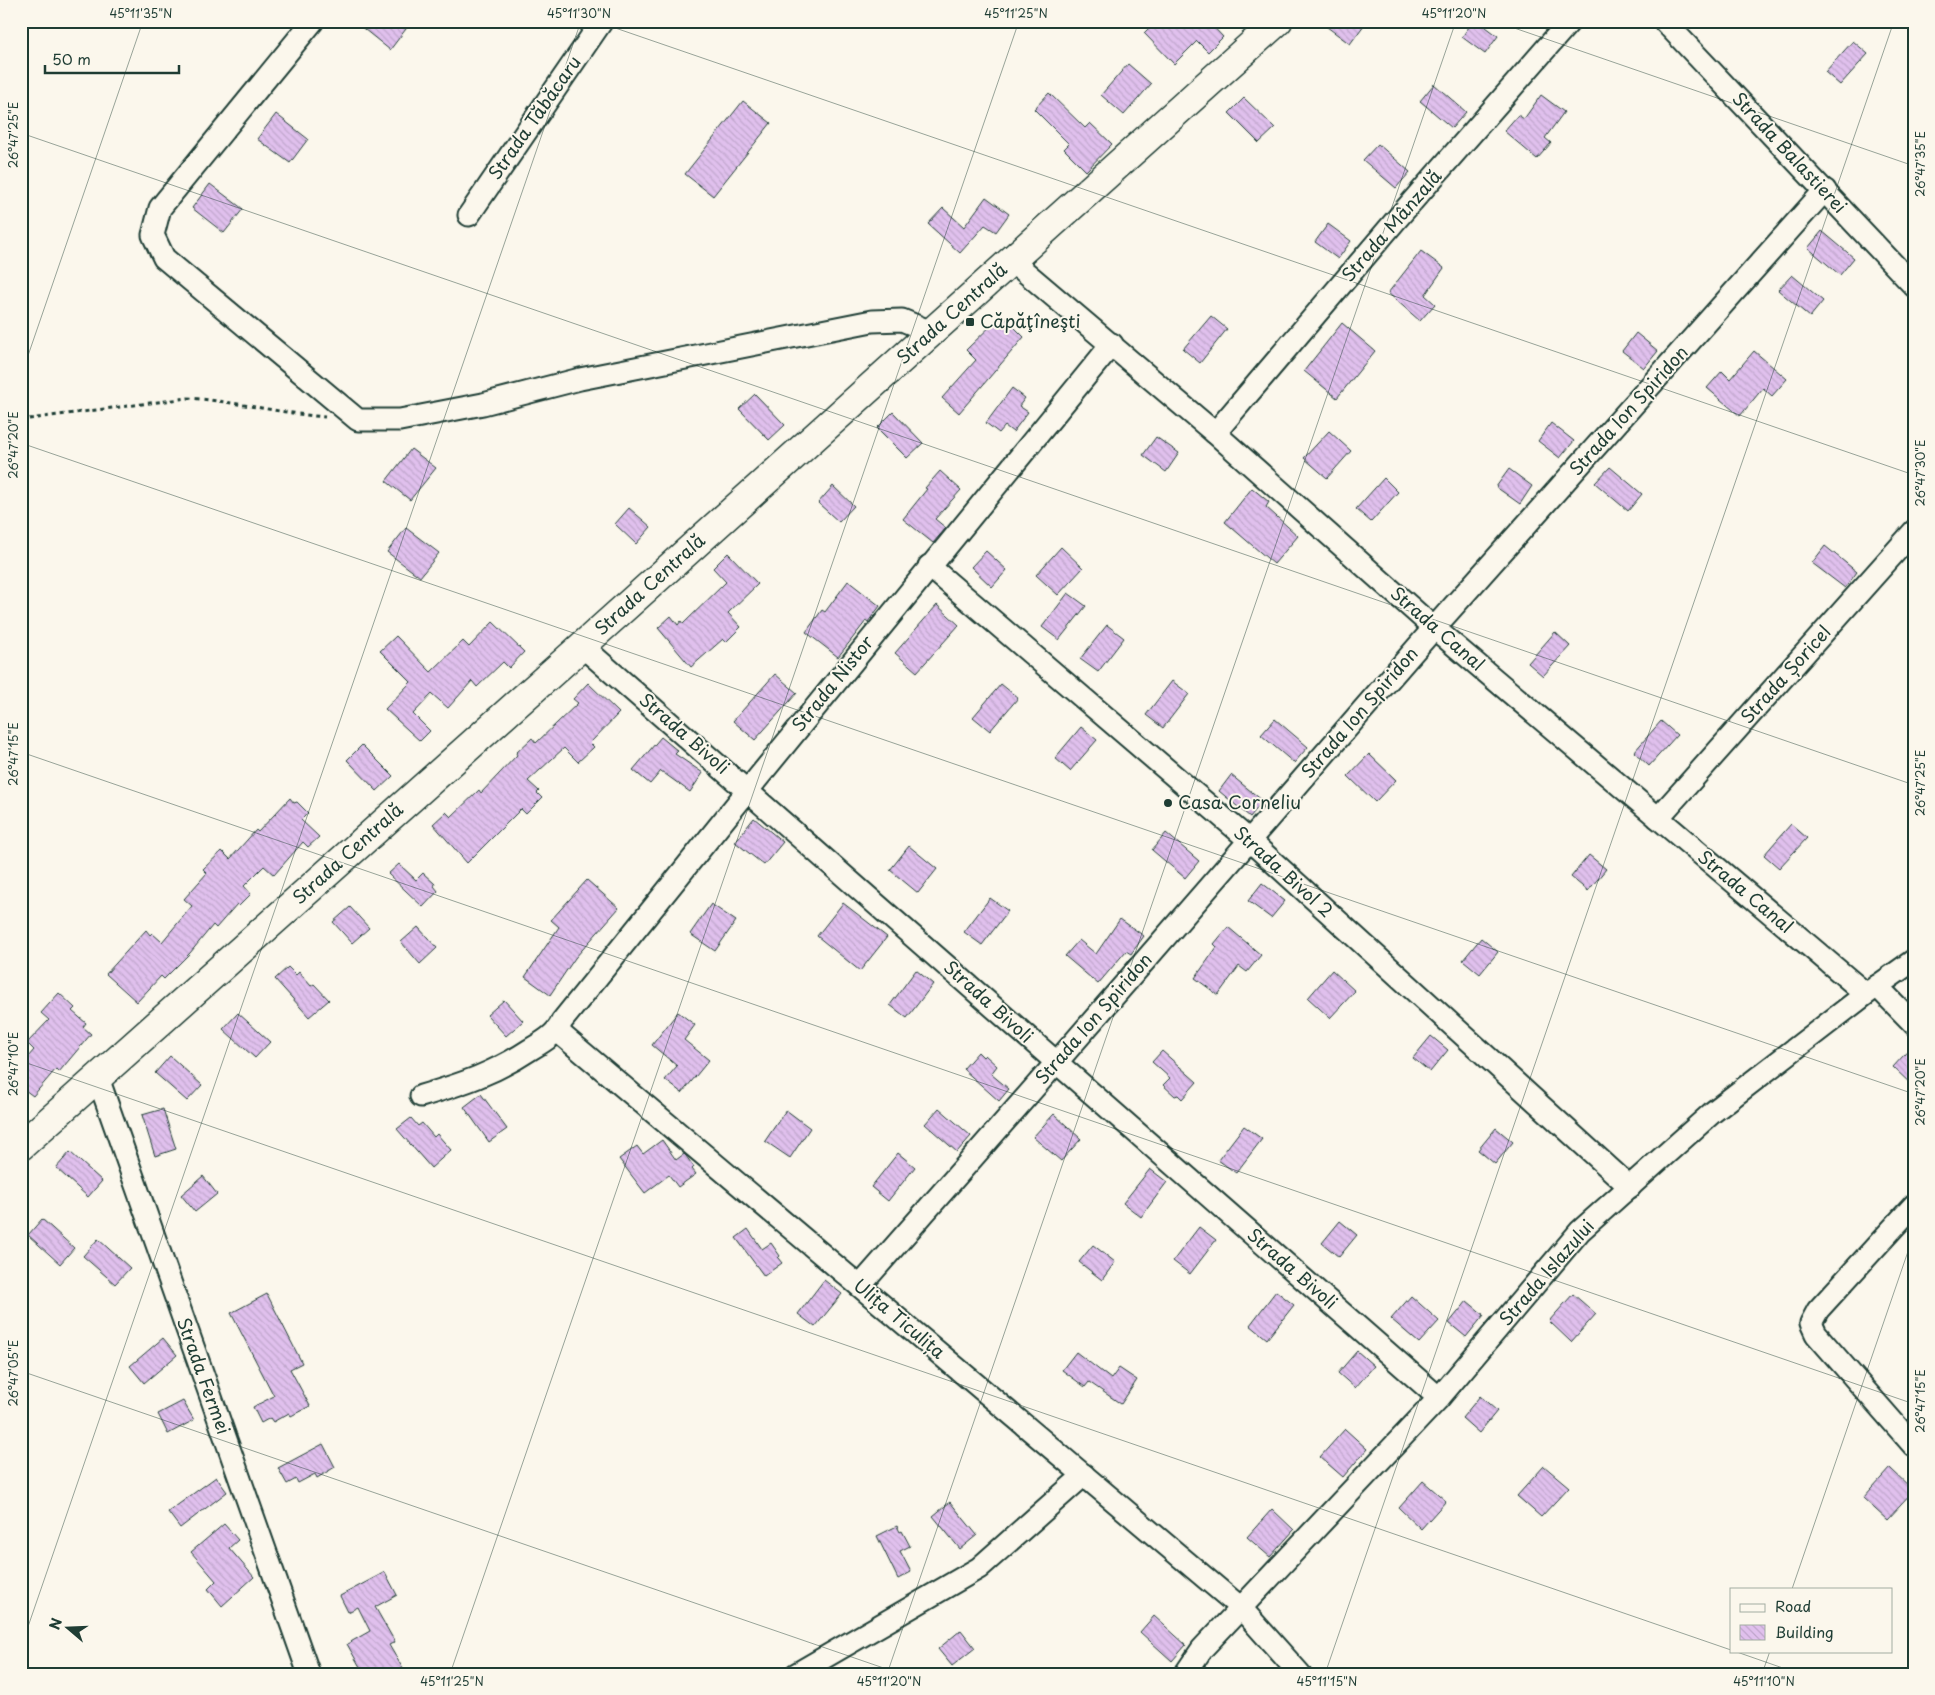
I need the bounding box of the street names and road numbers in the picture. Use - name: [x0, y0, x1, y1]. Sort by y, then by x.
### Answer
- street label: Strada Tăbăcaru: [481, 50, 587, 185]
- street label: Strada Balastierei: [1727, 85, 1854, 219]
- street label: Strada Mânzală: [1334, 162, 1448, 287]
- street label: Strada Centrală: [890, 255, 1013, 370]
- street label: Strada Ion Spiridon: [1562, 339, 1694, 481]
- street label: Strada Centrală: [588, 526, 711, 641]
- street label: Strada Canal: [1385, 579, 1491, 676]
- street label: Strada Șoricel: [1733, 619, 1836, 729]
- street label: Strada Nistor: [785, 629, 880, 737]
- street label: Strada Ion Spiridon: [1294, 640, 1424, 784]
- street label: Strada Bivoli: [634, 686, 736, 780]
- street label: Strada Centrală: [286, 795, 409, 910]
- street label: Strada Bivol 2: [1228, 819, 1340, 923]
- street label: Strada Canal: [1692, 843, 1799, 939]
- street label: Strada Ion Spiridon: [1028, 946, 1158, 1090]
- street label: Strada Bivoli: [938, 953, 1040, 1048]
- street label: Strada Islazului: [1492, 1213, 1600, 1331]
- street label: Strada Bivoli: [1242, 1221, 1344, 1315]
- street label: Ulița Ticulița: [848, 1271, 952, 1365]
- street label: Strada Fermei: [171, 1313, 238, 1438]

